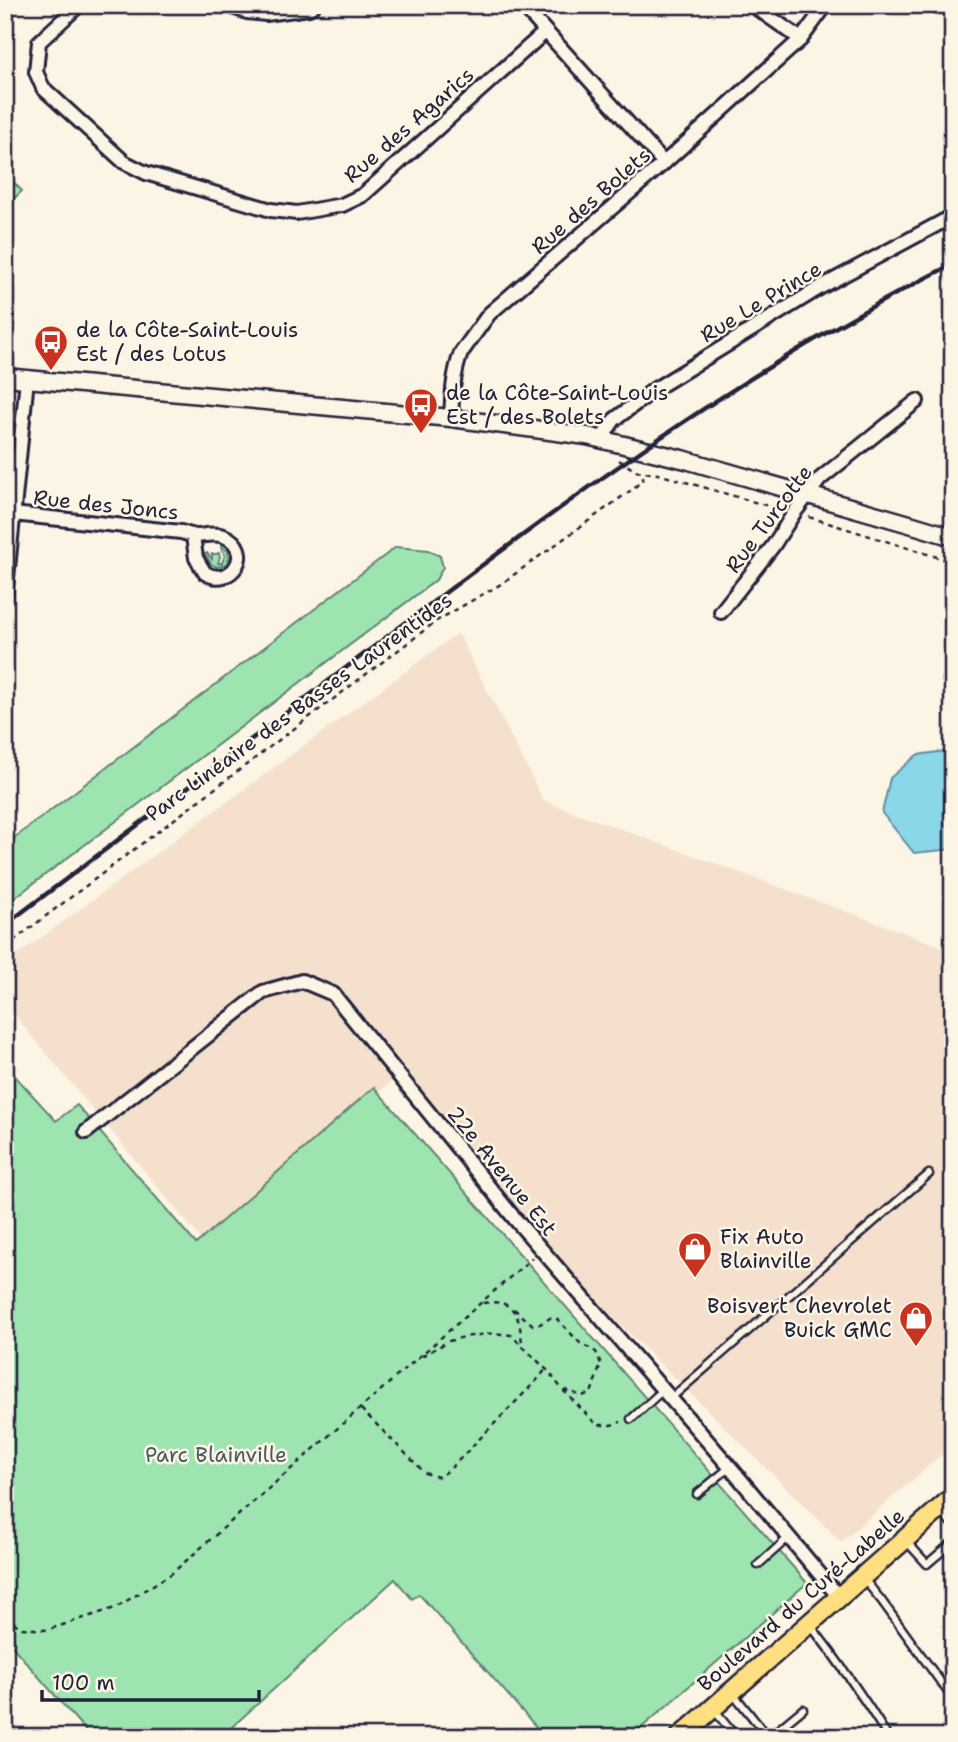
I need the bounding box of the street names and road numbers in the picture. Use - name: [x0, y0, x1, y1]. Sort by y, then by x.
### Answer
- street label: Rue des Agarics: [338, 61, 480, 189]
- street label: Rue des Bolets: [525, 141, 657, 261]
- street label: Rue Le Prince: [695, 255, 827, 349]
- street label: Rue Turcotte: [719, 459, 819, 579]
- street label: Rue des Joncs: [32, 483, 180, 527]
- street label: Parc Linéaire des Basses Laurentides: [140, 586, 458, 828]
- street label: 22e Avenue Est: [441, 1100, 563, 1242]
- street label: Boulevard du Curé-Labelle: [691, 1502, 911, 1698]

